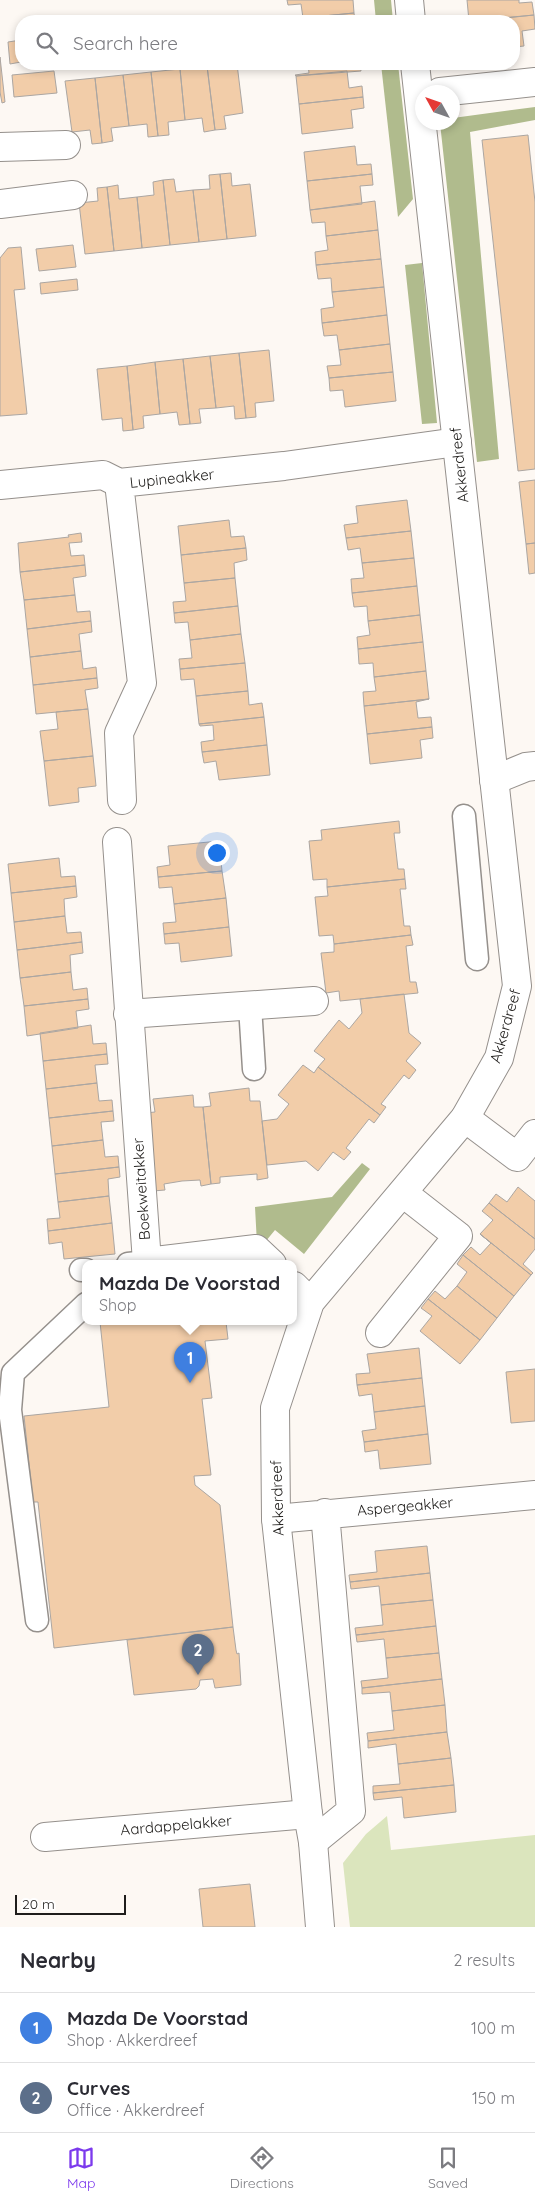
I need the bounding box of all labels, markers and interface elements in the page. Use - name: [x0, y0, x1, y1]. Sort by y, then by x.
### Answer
- search box: [15, 15, 520, 70]
- icon: search: [33, 29, 61, 57]
- text: Search here: [73, 31, 178, 55]
- north arrow: [415, 85, 460, 130]
- street label: Akkerdreef: [446, 426, 472, 504]
- street label: Lupineakker: [129, 464, 215, 492]
- your location: [204, 840, 230, 866]
- street label: Akkerdreef: [485, 986, 525, 1065]
- street label: Boekweitakker: [128, 1137, 154, 1241]
- popup: [82, 1260, 297, 1325]
- text: Mazda De Voorstad: [99, 1271, 280, 1295]
- text: Shop: [99, 1295, 136, 1315]
- pin: 1: [174, 1342, 206, 1383]
- street label: Akkerdreef: [266, 1459, 288, 1536]
- street label: Aspergeakker: [356, 1492, 454, 1520]
- pin: 2: [182, 1634, 214, 1675]
- street label: Aardappelakker: [119, 1811, 233, 1839]
- scale bar: [15, 1892, 126, 1915]
- text: 20 m: [22, 1895, 55, 1913]
- text: Nearby: [20, 1947, 96, 1973]
- text: 2 results: [453, 1950, 515, 1970]
- text: Mazda De Voorstad: [67, 2006, 248, 2030]
- text: 1: [33, 2018, 39, 2038]
- text: 100 m: [471, 2018, 515, 2038]
- text: Shop · Akkerdreef: [67, 2030, 198, 2050]
- text: Curves: [67, 2076, 130, 2100]
- text: 2: [31, 2088, 41, 2108]
- text: 150 m: [472, 2088, 515, 2108]
- text: Office · Akkerdreef: [67, 2100, 205, 2120]
- tab: Map: [67, 2144, 96, 2192]
- tab: Directions: [230, 2144, 294, 2192]
- tab: Saved: [428, 2144, 468, 2192]

